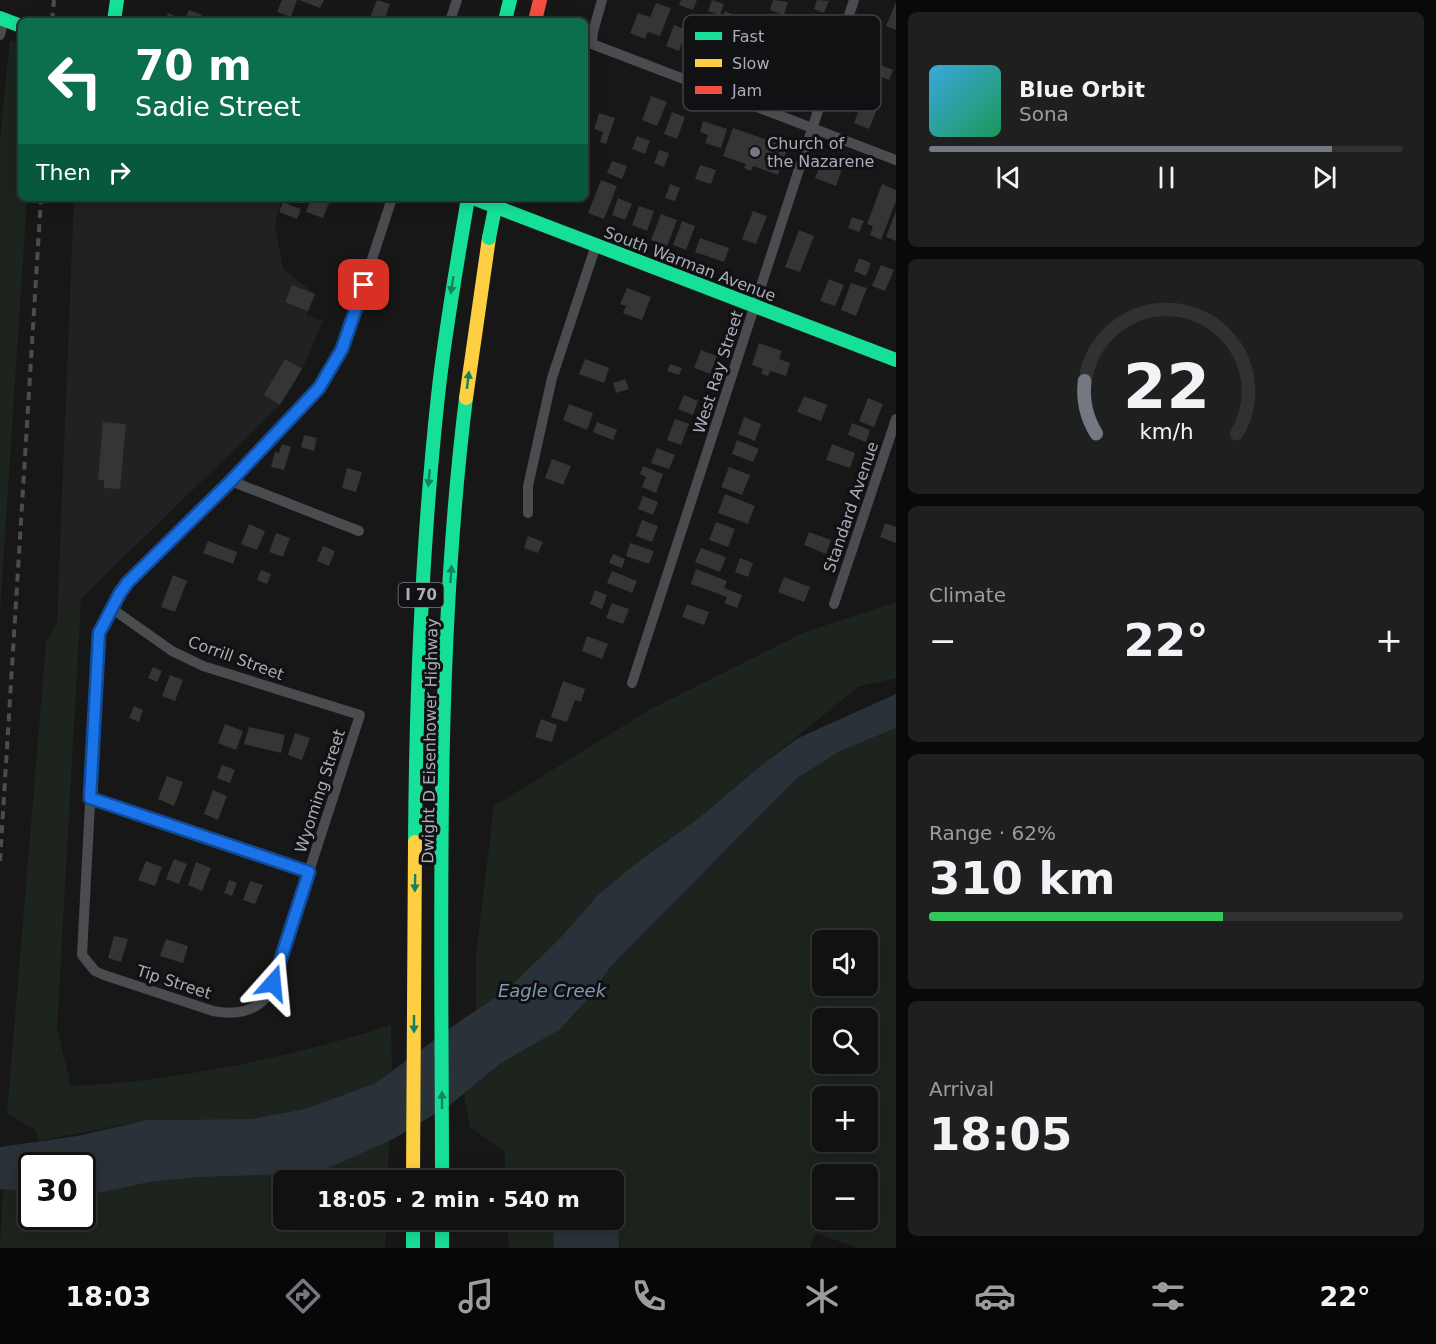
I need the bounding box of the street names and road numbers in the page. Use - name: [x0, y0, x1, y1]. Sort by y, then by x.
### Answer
- street label: South Warman Avenue: [601, 222, 779, 306]
- street label: West Ray Street: [689, 308, 747, 436]
- street label: Standard Avenue: [820, 439, 882, 575]
- road number: I 70: [398, 583, 444, 607]
- street label: Dwight D Eisenhower Highway: [418, 618, 442, 864]
- street label: Corrill Street: [185, 632, 287, 684]
- street label: Wyoming Street: [291, 727, 349, 855]
- street label: Tip Street: [133, 961, 214, 1003]

